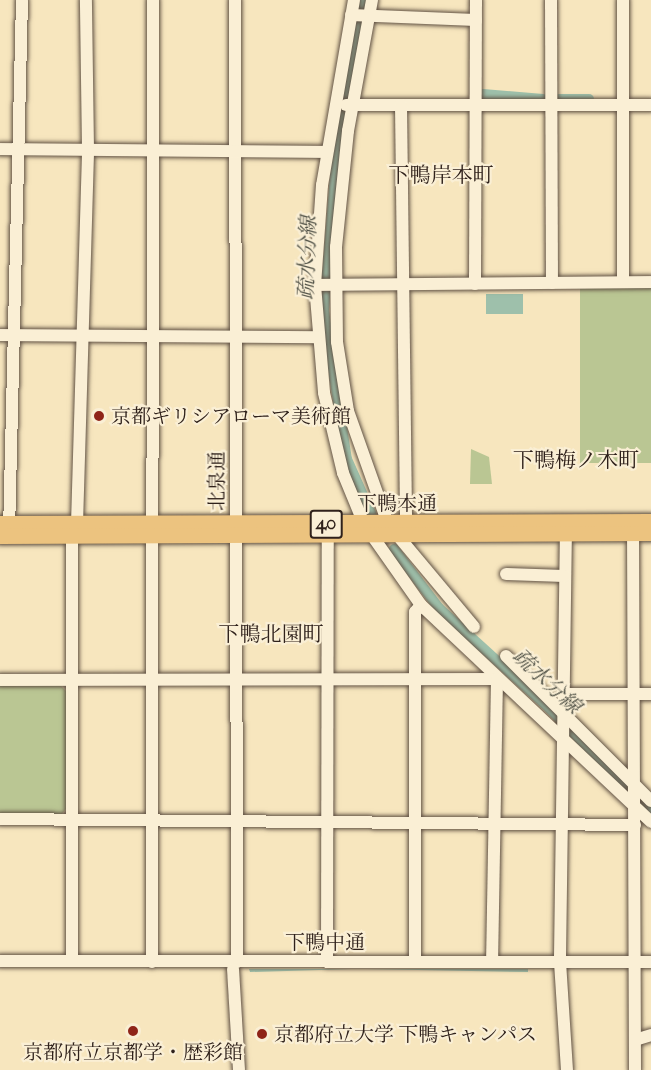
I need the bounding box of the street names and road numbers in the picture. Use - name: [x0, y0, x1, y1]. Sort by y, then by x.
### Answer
- street label: 北泉通: [205, 451, 229, 511]
- street label: 下鴨本通: [357, 491, 437, 515]
- road number: 40: [310, 509, 342, 539]
- street label: 下鴨中通: [285, 930, 365, 954]

